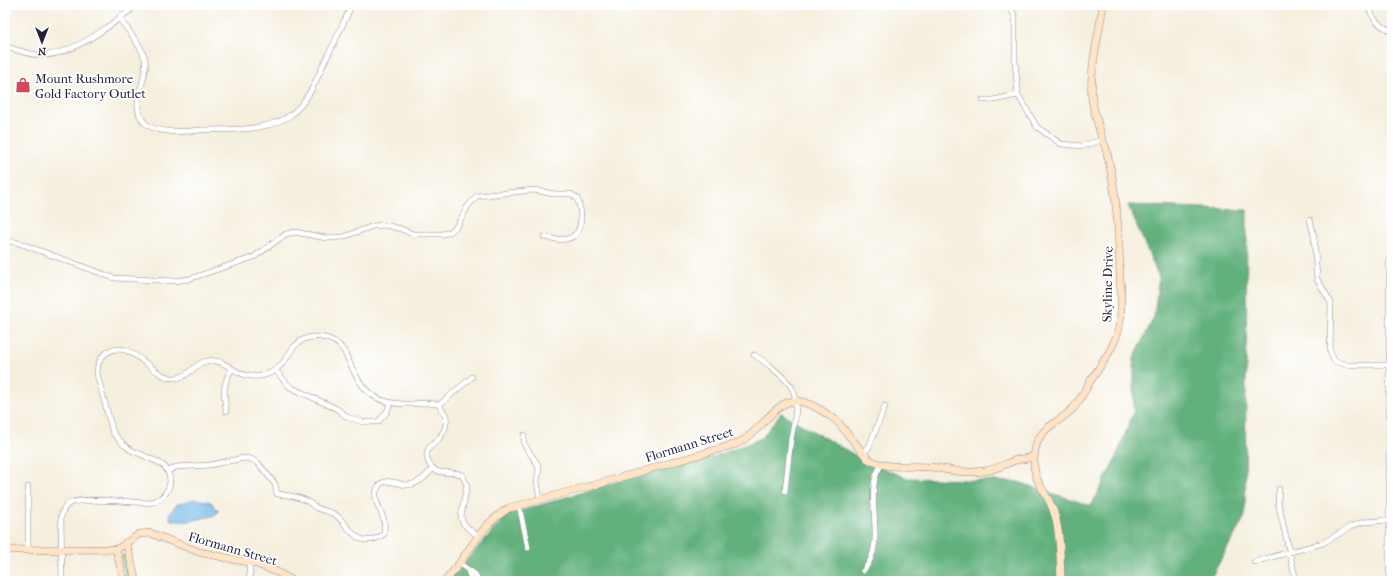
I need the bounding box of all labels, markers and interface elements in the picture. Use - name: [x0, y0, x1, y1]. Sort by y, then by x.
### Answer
- north arrow: [22, 22, 62, 62]
- text: N: [37, 45, 46, 58]
- place label: Mount Rushmore Gold Factory Outlet: [35, 71, 146, 101]
- shop icon: Mount Rushmore Gold Factory Outlet: [14, 76, 32, 94]
- street label: Skyline Drive: [1099, 245, 1116, 322]
- street label: Flormann Street: [643, 424, 735, 465]
- street label: Flormann Street: [187, 529, 279, 568]

